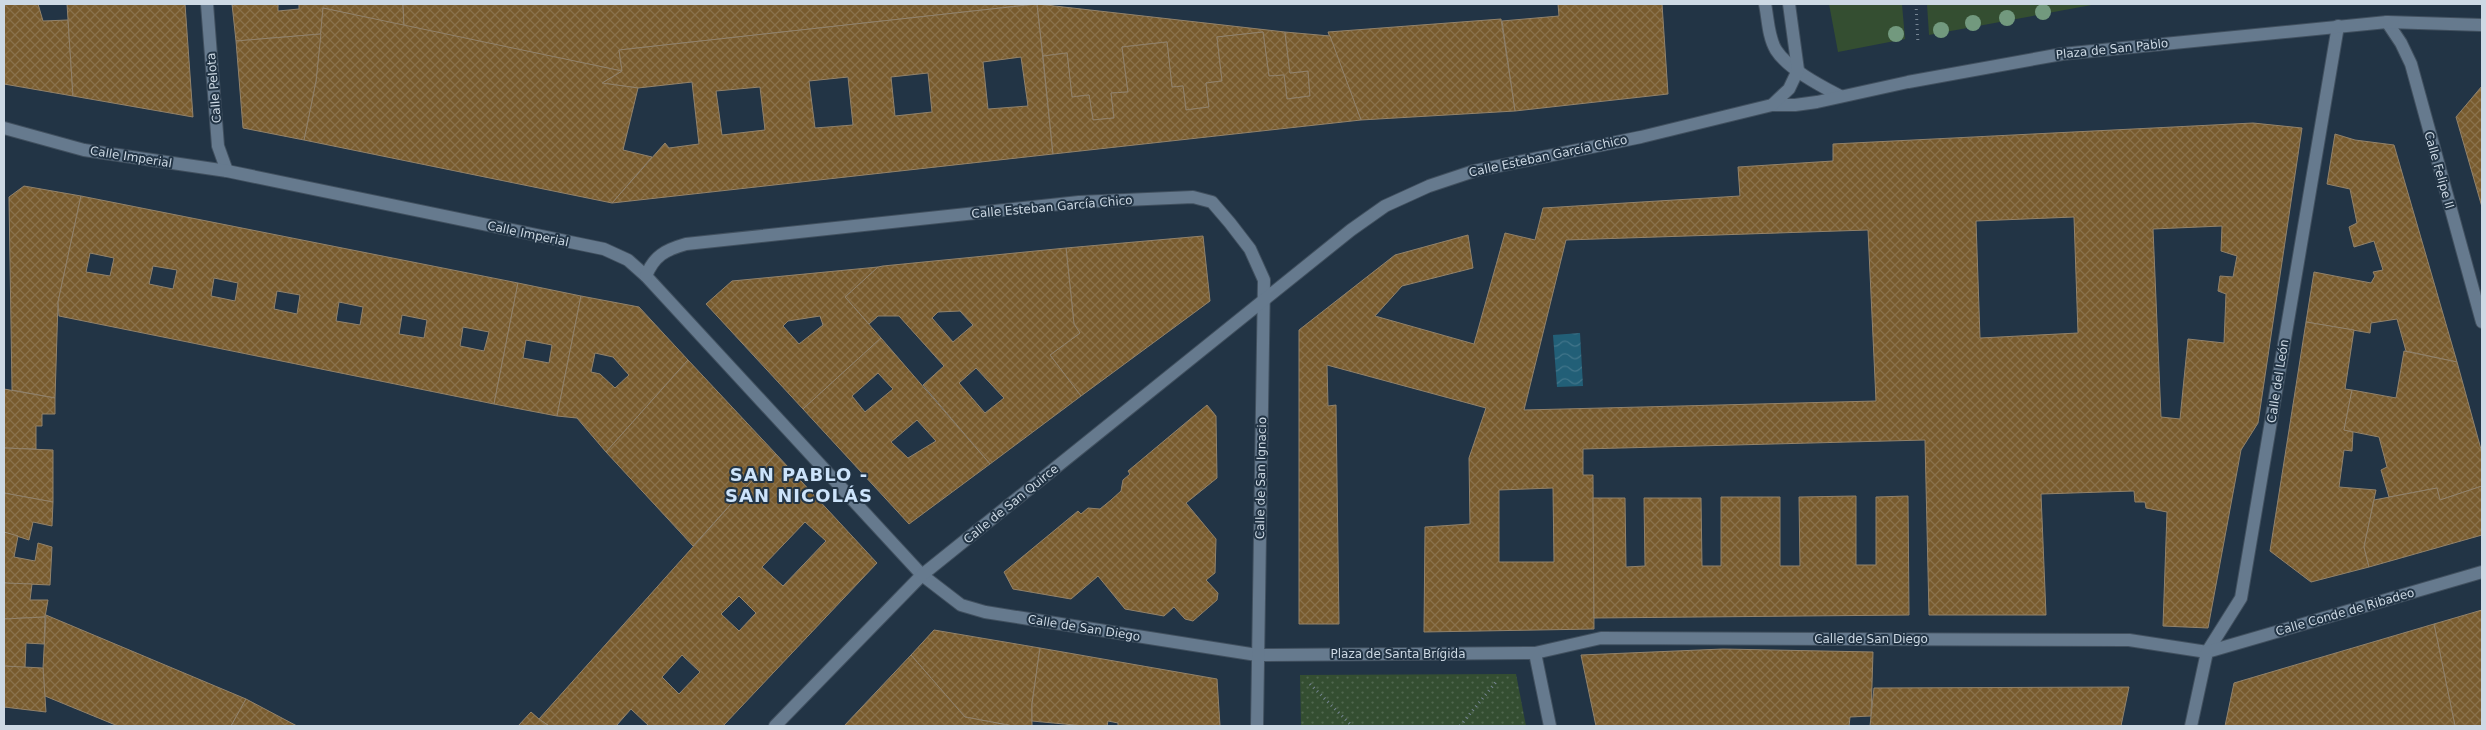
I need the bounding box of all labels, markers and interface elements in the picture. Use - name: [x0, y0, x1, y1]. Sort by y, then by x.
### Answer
- street label: Plaza de San Pablo: [2055, 36, 2169, 62]
- street label: Calle Pelota: [204, 52, 224, 124]
- street label: Calle Felipe II: [2421, 130, 2457, 210]
- street label: Calle Esteban García Chico: [1468, 132, 1628, 180]
- street label: Calle Imperial: [89, 144, 173, 170]
- street label: Calle Esteban García Chico: [971, 193, 1133, 221]
- street label: Calle Imperial: [486, 219, 570, 249]
- street label: Calle del León: [2264, 338, 2292, 424]
- street label: Calle de San Ignacio: [1253, 417, 1269, 539]
- street label: Calle de San Quirce: [961, 461, 1061, 547]
- district label: SAN PABLO - SAN NICOLÁS: [725, 464, 873, 506]
- street label: Calle Conde de Ribadeo: [2274, 585, 2416, 639]
- street label: Calle de San Diego: [1027, 612, 1141, 644]
- street label: Calle de San Diego: [1814, 632, 1928, 646]
- street label: Plaza de Santa Brígida: [1330, 647, 1466, 661]

